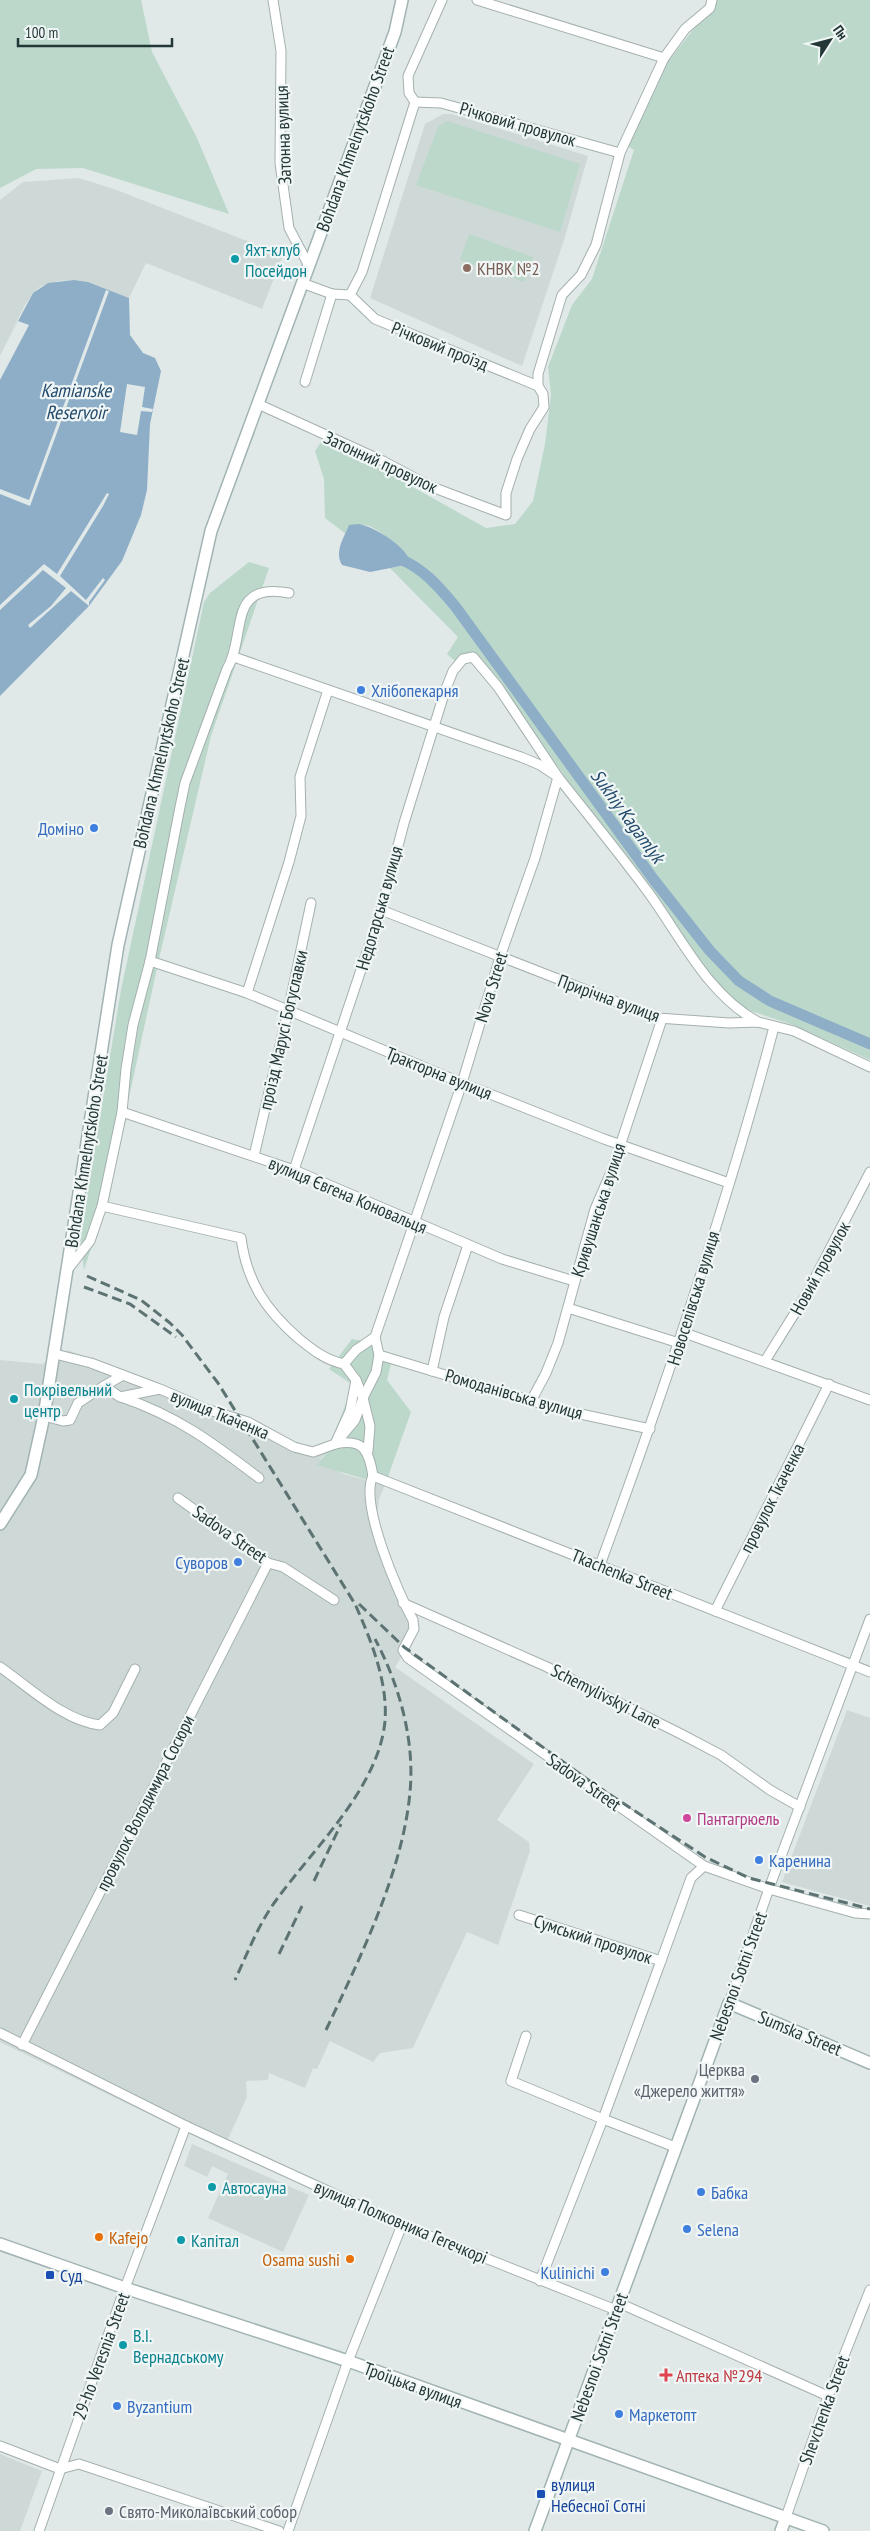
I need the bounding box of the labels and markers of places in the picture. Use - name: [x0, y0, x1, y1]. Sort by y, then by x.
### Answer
- place label: Яхт-клуб Посейдон: [245, 238, 307, 282]
- marker: Яхт-клуб Посейдон: [229, 253, 241, 265]
- place label: КНВК №2: [477, 257, 540, 280]
- marker: КНВК №2: [461, 262, 473, 274]
- place label: Хлібопекарня: [371, 679, 458, 702]
- marker: Хлібопекарня: [355, 684, 367, 696]
- place label: Доміно: [38, 817, 84, 840]
- marker: Доміно: [88, 822, 100, 834]
- place label: Покрівельний центр: [24, 1378, 112, 1422]
- marker: Покрівельний центр: [8, 1393, 20, 1405]
- place label: Суворов: [175, 1551, 228, 1574]
- marker: Суворов: [232, 1556, 244, 1568]
- place label: Пантагрюель: [697, 1807, 780, 1830]
- marker: Пантагрюель: [681, 1812, 693, 1824]
- place label: Каренина: [769, 1849, 831, 1872]
- marker: Каренина: [753, 1854, 765, 1866]
- place label: Церква «Джерело життя»: [634, 2058, 745, 2102]
- marker: Церква «Джерело життя»: [749, 2073, 761, 2085]
- place label: Автосауна: [222, 2176, 286, 2199]
- marker: Автосауна: [206, 2181, 218, 2193]
- place label: Бабка: [711, 2181, 748, 2204]
- marker: Бабка: [695, 2186, 707, 2198]
- place label: Selena: [697, 2218, 739, 2241]
- marker: Selena: [681, 2223, 693, 2235]
- place label: Kafejo: [109, 2226, 148, 2249]
- place label: Капітал: [191, 2229, 239, 2252]
- marker: Kafejo: [93, 2231, 105, 2243]
- marker: Капітал: [175, 2234, 187, 2246]
- place label: Osama sushi: [262, 2248, 340, 2271]
- marker: Osama sushi: [344, 2253, 356, 2265]
- place label: Kulinichi: [541, 2261, 595, 2284]
- place label: Суд: [60, 2264, 83, 2287]
- marker: Kulinichi: [599, 2266, 611, 2278]
- marker: Суд: [44, 2269, 56, 2281]
- place label: В.І. Вернадському: [133, 2324, 224, 2368]
- marker: В.І. Вернадському: [117, 2339, 129, 2351]
- place label: Аптека №294: [676, 2364, 762, 2387]
- marker: Аптека №294: [660, 2369, 672, 2381]
- place label: Byzantium: [127, 2395, 192, 2418]
- marker: Byzantium: [111, 2400, 123, 2412]
- place label: Маркетопт: [629, 2403, 697, 2426]
- marker: Маркетопт: [613, 2408, 625, 2420]
- place label: вулиця Небесної Сотні: [551, 2473, 646, 2517]
- marker: вулиця Небесної Сотні: [535, 2488, 547, 2500]
- place label: Свято-Миколаївський собор: [119, 2500, 297, 2523]
- marker: Свято-Миколаївський собор: [103, 2505, 115, 2517]

